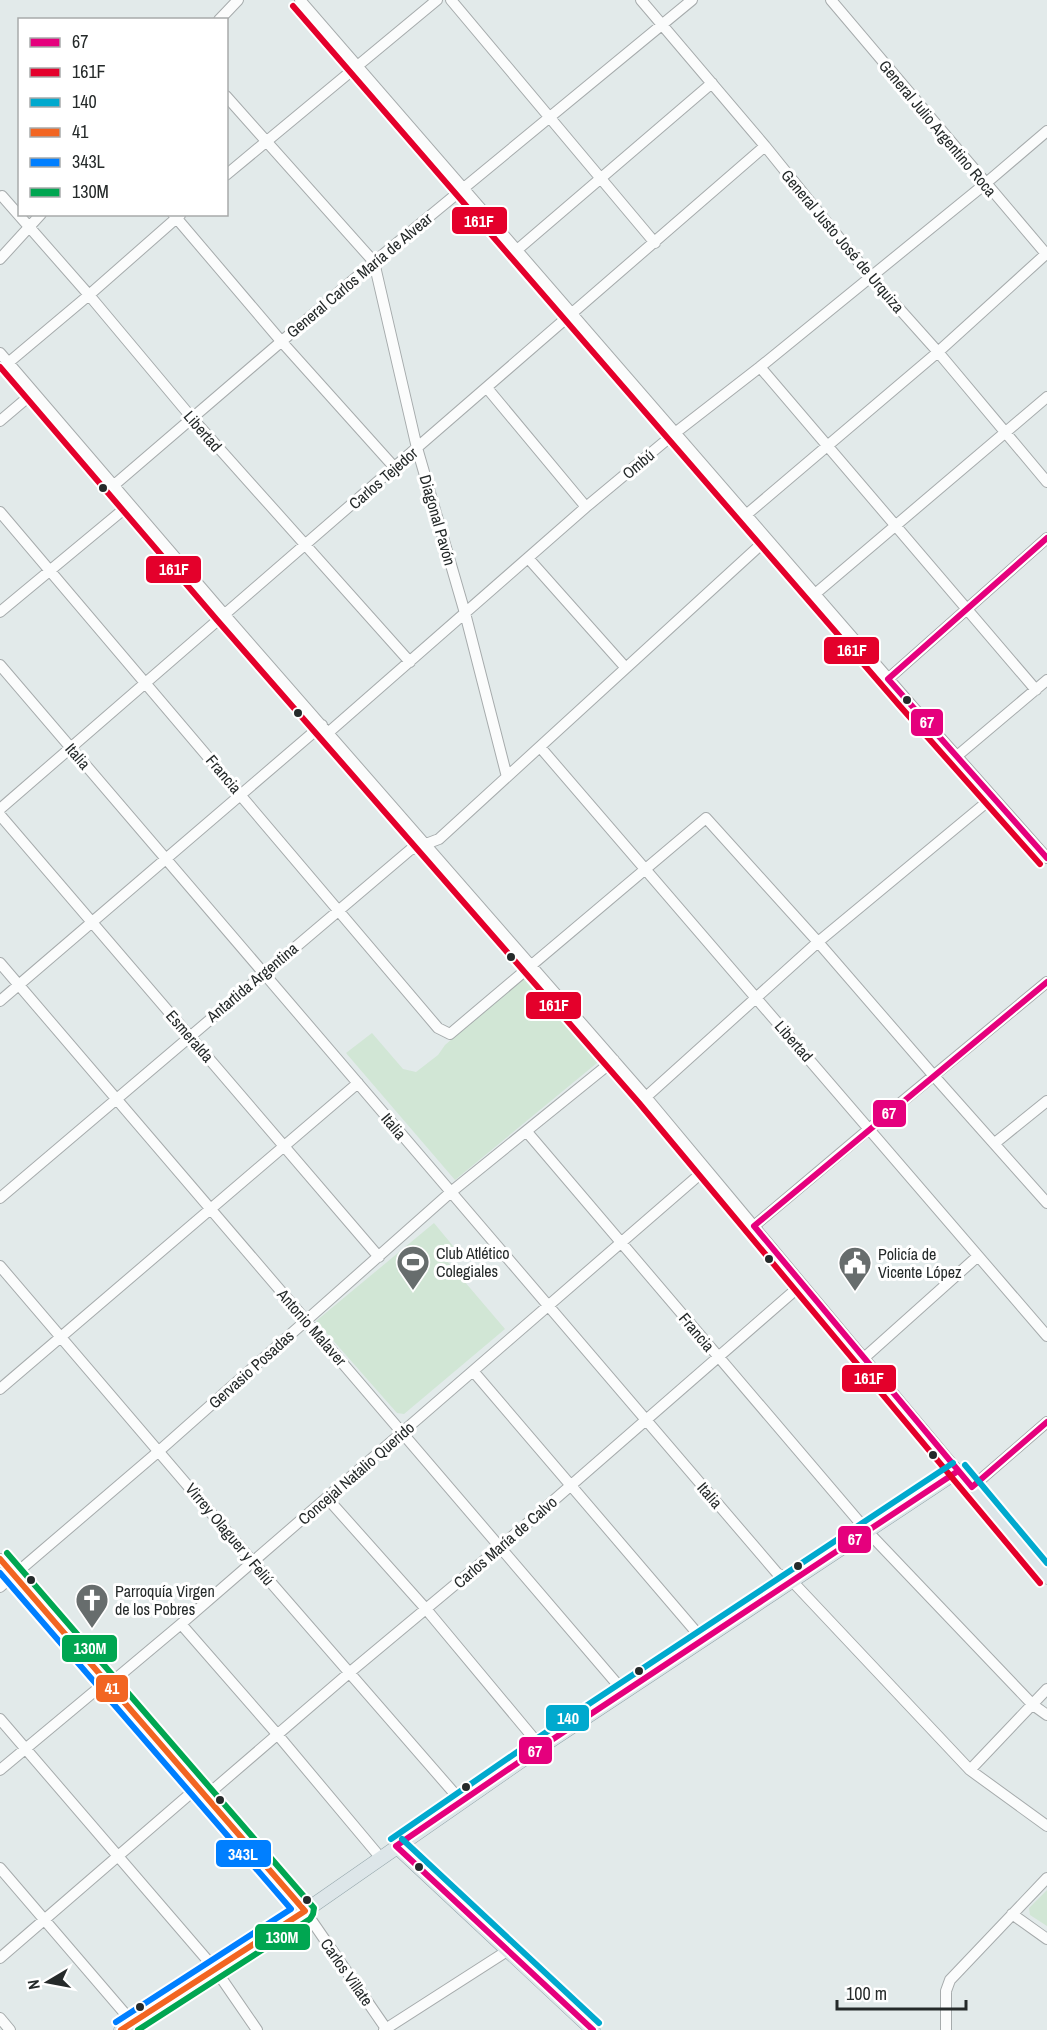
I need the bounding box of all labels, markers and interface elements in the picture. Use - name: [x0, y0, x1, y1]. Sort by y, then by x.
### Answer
- legend: [18, 18, 228, 216]
- text: 67: [72, 29, 88, 54]
- street label: General Julio Argentino Roca: [874, 55, 1002, 202]
- text: 161F: [72, 59, 106, 84]
- text: 140: [72, 89, 97, 114]
- text: 41: [72, 119, 89, 144]
- text: 343L: [72, 149, 105, 174]
- street label: General Justo José de Urquiza: [776, 165, 910, 318]
- text: 130M: [72, 179, 109, 204]
- line badge: 161F: [451, 206, 508, 235]
- street label: General Carlos María de Alvear: [282, 207, 437, 342]
- text: 161F: [464, 210, 494, 232]
- street label: Libertad: [179, 406, 227, 456]
- street label: Carlos Tejedor: [344, 442, 423, 514]
- street label: Ombú: [617, 444, 659, 484]
- street label: Diagonal Pavón: [415, 472, 461, 568]
- unlabelled marker: [97, 482, 109, 494]
- line badge: 161F: [145, 555, 202, 584]
- text: 161F: [159, 558, 189, 580]
- line badge: 161F: [823, 636, 880, 665]
- text: 161F: [837, 639, 867, 661]
- unlabelled marker: [901, 694, 913, 706]
- unlabelled marker: [292, 707, 304, 719]
- line badge: 67: [910, 708, 944, 737]
- text: 67: [920, 711, 934, 733]
- street label: Italia: [60, 738, 96, 774]
- street label: Francia: [201, 750, 247, 799]
- street label: Antartida Argentina: [201, 937, 303, 1027]
- unlabelled marker: [505, 951, 517, 963]
- line badge: 161F: [525, 991, 582, 1020]
- text: 161F: [539, 994, 569, 1016]
- street label: Esmeralda: [161, 1005, 219, 1067]
- street label: Libertad: [770, 1016, 818, 1066]
- line badge: 67: [872, 1099, 907, 1128]
- text: 67: [882, 1102, 896, 1124]
- street label: Italia: [376, 1108, 412, 1145]
- place label: Club Atlético Colegiales: [436, 1242, 510, 1282]
- place label: Policía de Vicente López: [878, 1243, 962, 1283]
- sports icon: Club Atlético Colegiales: [395, 1244, 431, 1291]
- public building icon: Policía de Vicente López: [837, 1245, 873, 1292]
- unlabelled marker: [763, 1253, 775, 1265]
- street label: Antonio Malaver: [272, 1283, 352, 1371]
- street label: Francia: [674, 1308, 720, 1357]
- street label: Gervasio Posadas: [204, 1325, 298, 1413]
- line badge: 161F: [841, 1364, 897, 1393]
- text: 161F: [854, 1367, 884, 1389]
- street label: Concejal Natalio Querido: [293, 1416, 419, 1530]
- unlabelled marker: [927, 1449, 939, 1461]
- street label: Italia: [692, 1477, 728, 1513]
- street label: Virrey Olaguer y Feliú: [181, 1478, 279, 1590]
- street label: Carlos María de Calvo: [449, 1491, 561, 1593]
- line badge: 67: [837, 1525, 872, 1554]
- text: 67: [848, 1528, 862, 1550]
- unlabelled marker: [792, 1560, 804, 1572]
- unlabelled marker: [25, 1574, 37, 1586]
- place label: Parroquía Virgen de los Pobres: [115, 1580, 215, 1620]
- church icon: Parroquía Virgen de los Pobres: [74, 1582, 110, 1629]
- line badge: 130M: [61, 1634, 118, 1663]
- text: 130M: [74, 1637, 106, 1659]
- unlabelled marker: [633, 1665, 645, 1677]
- line badge: 41: [95, 1674, 129, 1703]
- text: 41: [105, 1677, 120, 1699]
- line badge: 140: [545, 1704, 590, 1732]
- text: 140: [557, 1707, 579, 1729]
- line badge: 67: [518, 1736, 553, 1765]
- text: 67: [528, 1740, 542, 1762]
- unlabelled marker: [460, 1781, 472, 1793]
- unlabelled marker: [214, 1794, 226, 1806]
- line badge: 343L: [215, 1839, 272, 1868]
- text: 343L: [228, 1843, 258, 1865]
- unlabelled marker: [413, 1861, 425, 1873]
- unlabelled marker: [301, 1894, 313, 1906]
- line badge: 130M: [254, 1923, 311, 1951]
- text: 130M: [266, 1926, 298, 1948]
- street label: Carlos Villate: [316, 1934, 378, 2010]
- north arrow: [18, 1952, 78, 2012]
- scale bar: [837, 1973, 966, 2011]
- text: N: [22, 1978, 45, 1991]
- text: 100 m: [846, 1981, 887, 2006]
- unlabelled marker: [134, 2001, 146, 2013]

